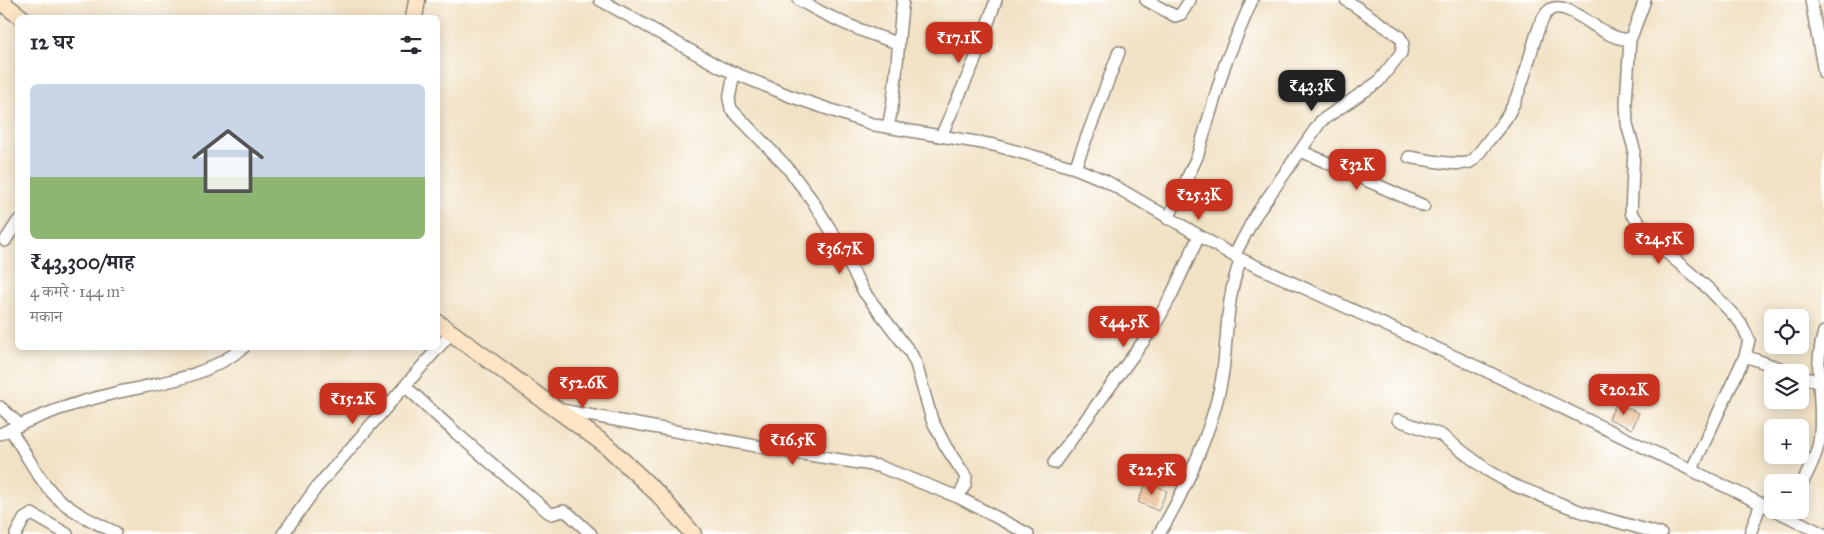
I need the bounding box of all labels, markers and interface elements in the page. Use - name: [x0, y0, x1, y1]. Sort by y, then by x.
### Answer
- pin: ₹17.1K: [918, 22, 1000, 64]
- text: ₹17.1K: [937, 28, 981, 47]
- text: 12 घर: [30, 29, 74, 55]
- icon: filters: [397, 31, 425, 59]
- pin: ₹43.3K: [1271, 70, 1353, 112]
- text: ₹43.3K: [1289, 76, 1335, 95]
- icon: home: [183, 116, 273, 206]
- pin: ₹32K: [1327, 148, 1387, 191]
- text: ₹32K: [1340, 155, 1374, 174]
- pin: ₹25.3K: [1158, 178, 1240, 221]
- text: ₹25.3K: [1177, 185, 1221, 204]
- pin: ₹24.5K: [1618, 222, 1700, 265]
- text: ₹24.5K: [1635, 229, 1683, 248]
- pin: ₹36.7K: [799, 232, 881, 275]
- text: ₹36.7K: [817, 239, 863, 258]
- text: ₹43,300/माह: [30, 249, 134, 275]
- text: 4 कमरे · 144 m²: [30, 282, 125, 301]
- pin: ₹44.5K: [1083, 306, 1165, 348]
- text: मकान: [30, 307, 62, 326]
- map controls: [1764, 309, 1809, 519]
- button: locate: [1764, 309, 1809, 354]
- text: ₹44.5K: [1099, 312, 1149, 331]
- button: layers: [1764, 364, 1809, 409]
- pin: ₹52.6K: [542, 366, 624, 409]
- text: ₹52.6K: [559, 373, 607, 392]
- pin: ₹20.2K: [1583, 374, 1665, 416]
- text: ₹20.2K: [1600, 380, 1648, 399]
- pin: ₹15.2K: [312, 382, 394, 425]
- text: ₹15.2K: [331, 389, 375, 408]
- button: +: [1764, 419, 1809, 464]
- pin: ₹16.5K: [752, 424, 834, 466]
- text: ₹16.5K: [770, 430, 816, 449]
- pin: ₹22.5K: [1111, 454, 1193, 496]
- text: ₹22.5K: [1129, 460, 1175, 479]
- button: −: [1764, 474, 1809, 519]

